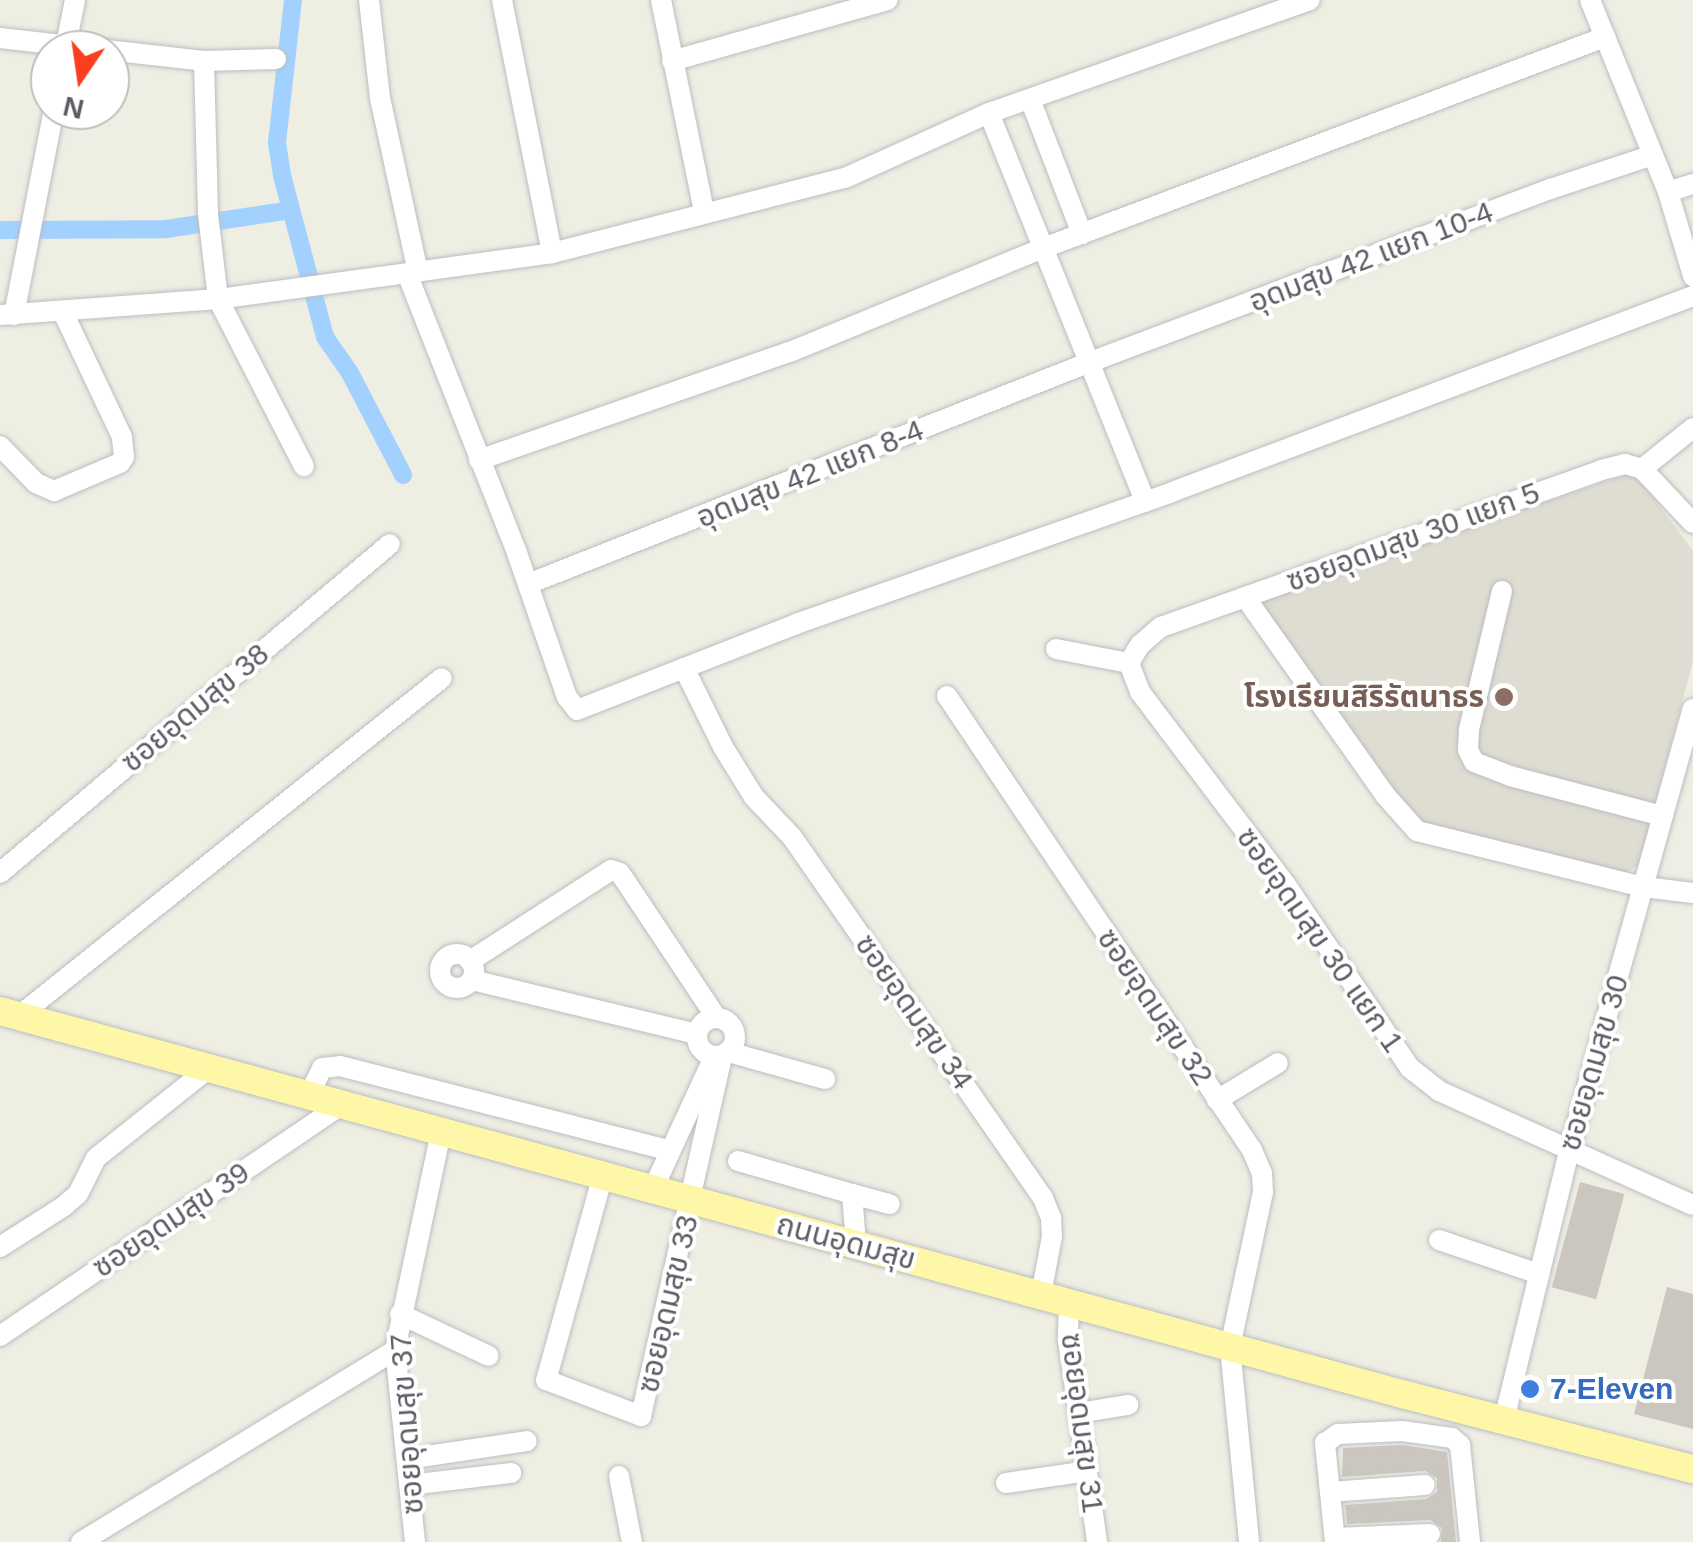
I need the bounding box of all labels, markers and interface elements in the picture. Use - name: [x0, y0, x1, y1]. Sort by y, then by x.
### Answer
- north arrow: [30, 30, 130, 130]
- text: N: [60, 90, 87, 125]
- street label: อุดมสุข 42 แยก 10-4: [1244, 194, 1498, 320]
- street label: อุดมสุข 42 แยก 8-4: [691, 412, 929, 536]
- street label: ซอยอุดมสุข 30 แยก 5: [1282, 475, 1544, 599]
- street label: ซอยอุดมสุข 38: [114, 636, 276, 780]
- place label: โรงเรียนสิริรัตนาธร: [1244, 679, 1484, 715]
- marker: โรงเรียนสิริรัตนาธร: [1493, 686, 1515, 708]
- street label: ซอยอุดมสุข 30 แยก 1: [1229, 821, 1411, 1059]
- street label: ซอยอุดมสุข 32: [1089, 922, 1221, 1092]
- street label: ซอยอุดมสุข 34: [847, 927, 981, 1097]
- street label: ซอยอุดมสุข 30: [1552, 971, 1636, 1155]
- street label: ซอยอุดมสุข 39: [86, 1154, 256, 1286]
- street label: ถนนอุดมสุข: [773, 1206, 919, 1278]
- street label: ซอยอุดมสุข 33: [630, 1212, 706, 1396]
- street label: ซอยอุดมสุข 31: [1053, 1331, 1111, 1515]
- street label: ซอยอุดมสุข 37: [383, 1332, 431, 1516]
- place label: 7-Eleven: [1550, 1371, 1673, 1407]
- marker: 7-Eleven: [1519, 1378, 1541, 1400]

